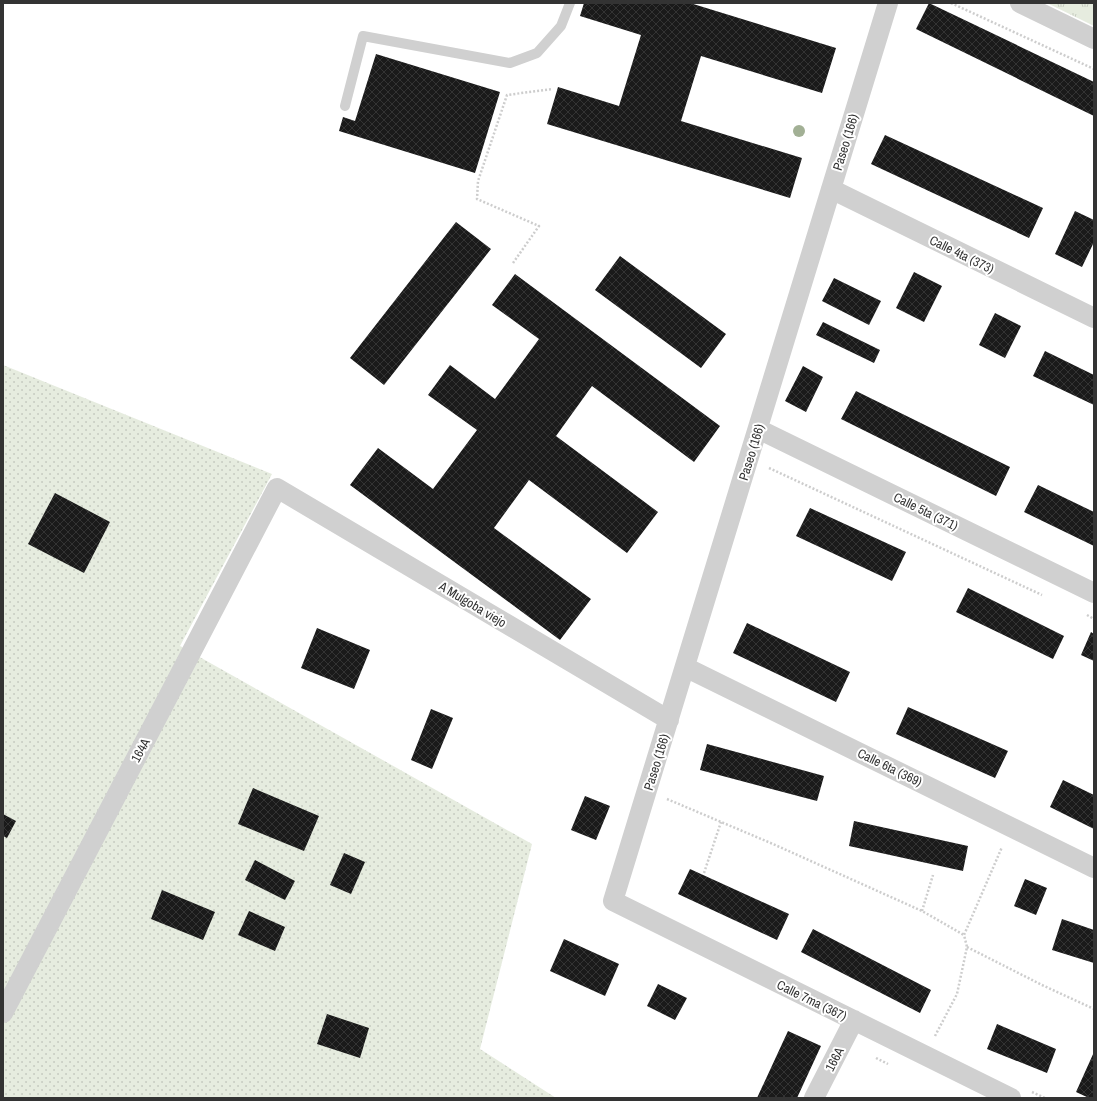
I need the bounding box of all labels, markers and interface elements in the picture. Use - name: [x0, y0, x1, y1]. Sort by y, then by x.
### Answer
- street label: Paseo (166): [829, 111, 862, 172]
- street label: Calle 4ta (373): [927, 231, 997, 278]
- street label: Paseo (166): [735, 421, 768, 482]
- street label: Calle 5ta (371): [891, 488, 961, 535]
- street label: A Mulgoba viejo: [435, 577, 510, 631]
- street label: Paseo (166): [640, 731, 673, 792]
- street label: 164A: [127, 734, 154, 765]
- street label: Calle 6ta (369): [855, 744, 925, 791]
- street label: Calle 7ma (367): [774, 976, 850, 1025]
- street label: 166A: [821, 1043, 848, 1074]

